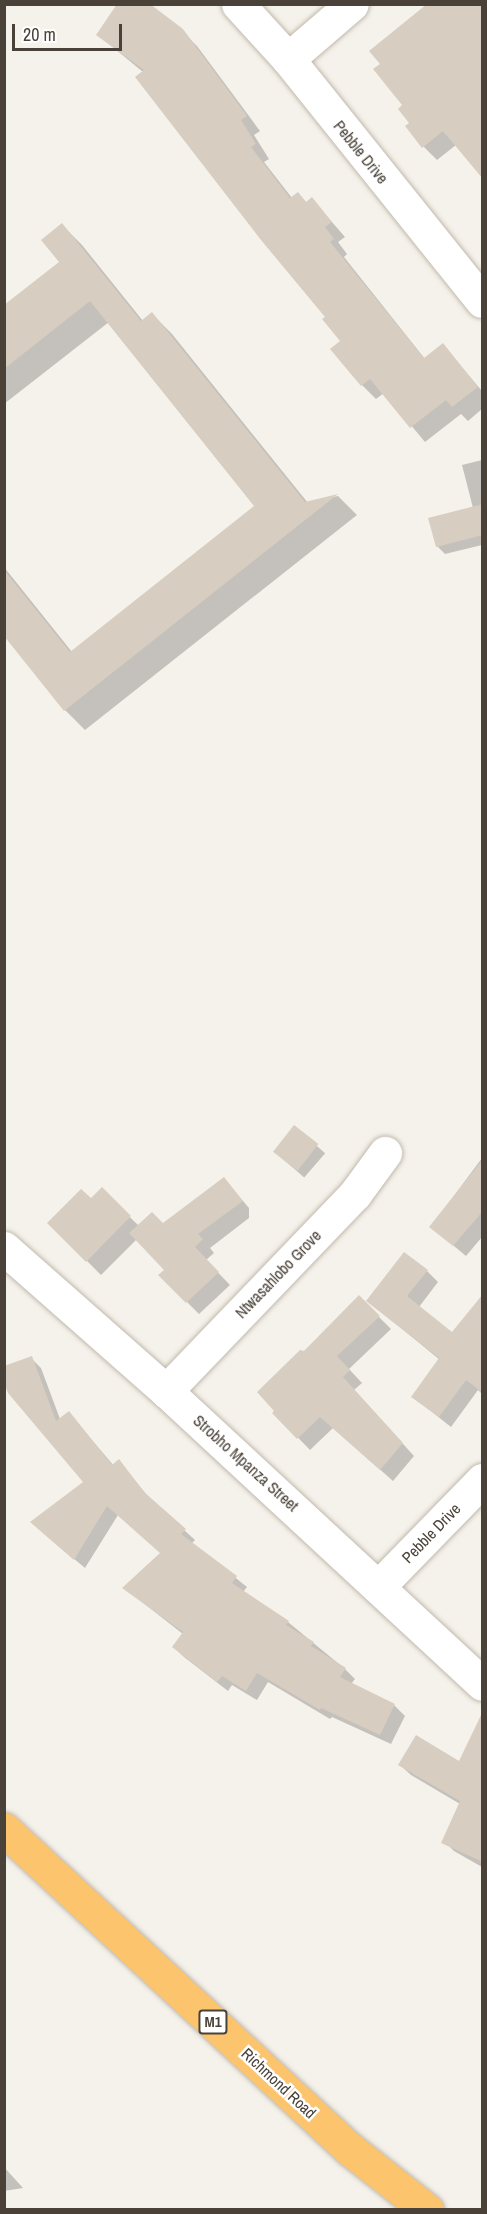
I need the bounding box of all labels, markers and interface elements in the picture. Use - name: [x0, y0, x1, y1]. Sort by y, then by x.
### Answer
- scale bar: [15, 12, 124, 50]
- text: 20 m: [23, 22, 56, 47]
- street label: Pebble Drive: [330, 116, 392, 188]
- street label: Ntwasahlobo Grove: [231, 1226, 325, 1322]
- street label: Strobho Mpanza Street: [189, 1411, 303, 1515]
- street label: Pebble Drive: [398, 1499, 464, 1567]
- road number: M1: [198, 2010, 228, 2034]
- street label: Richmond Road: [238, 2044, 320, 2122]

